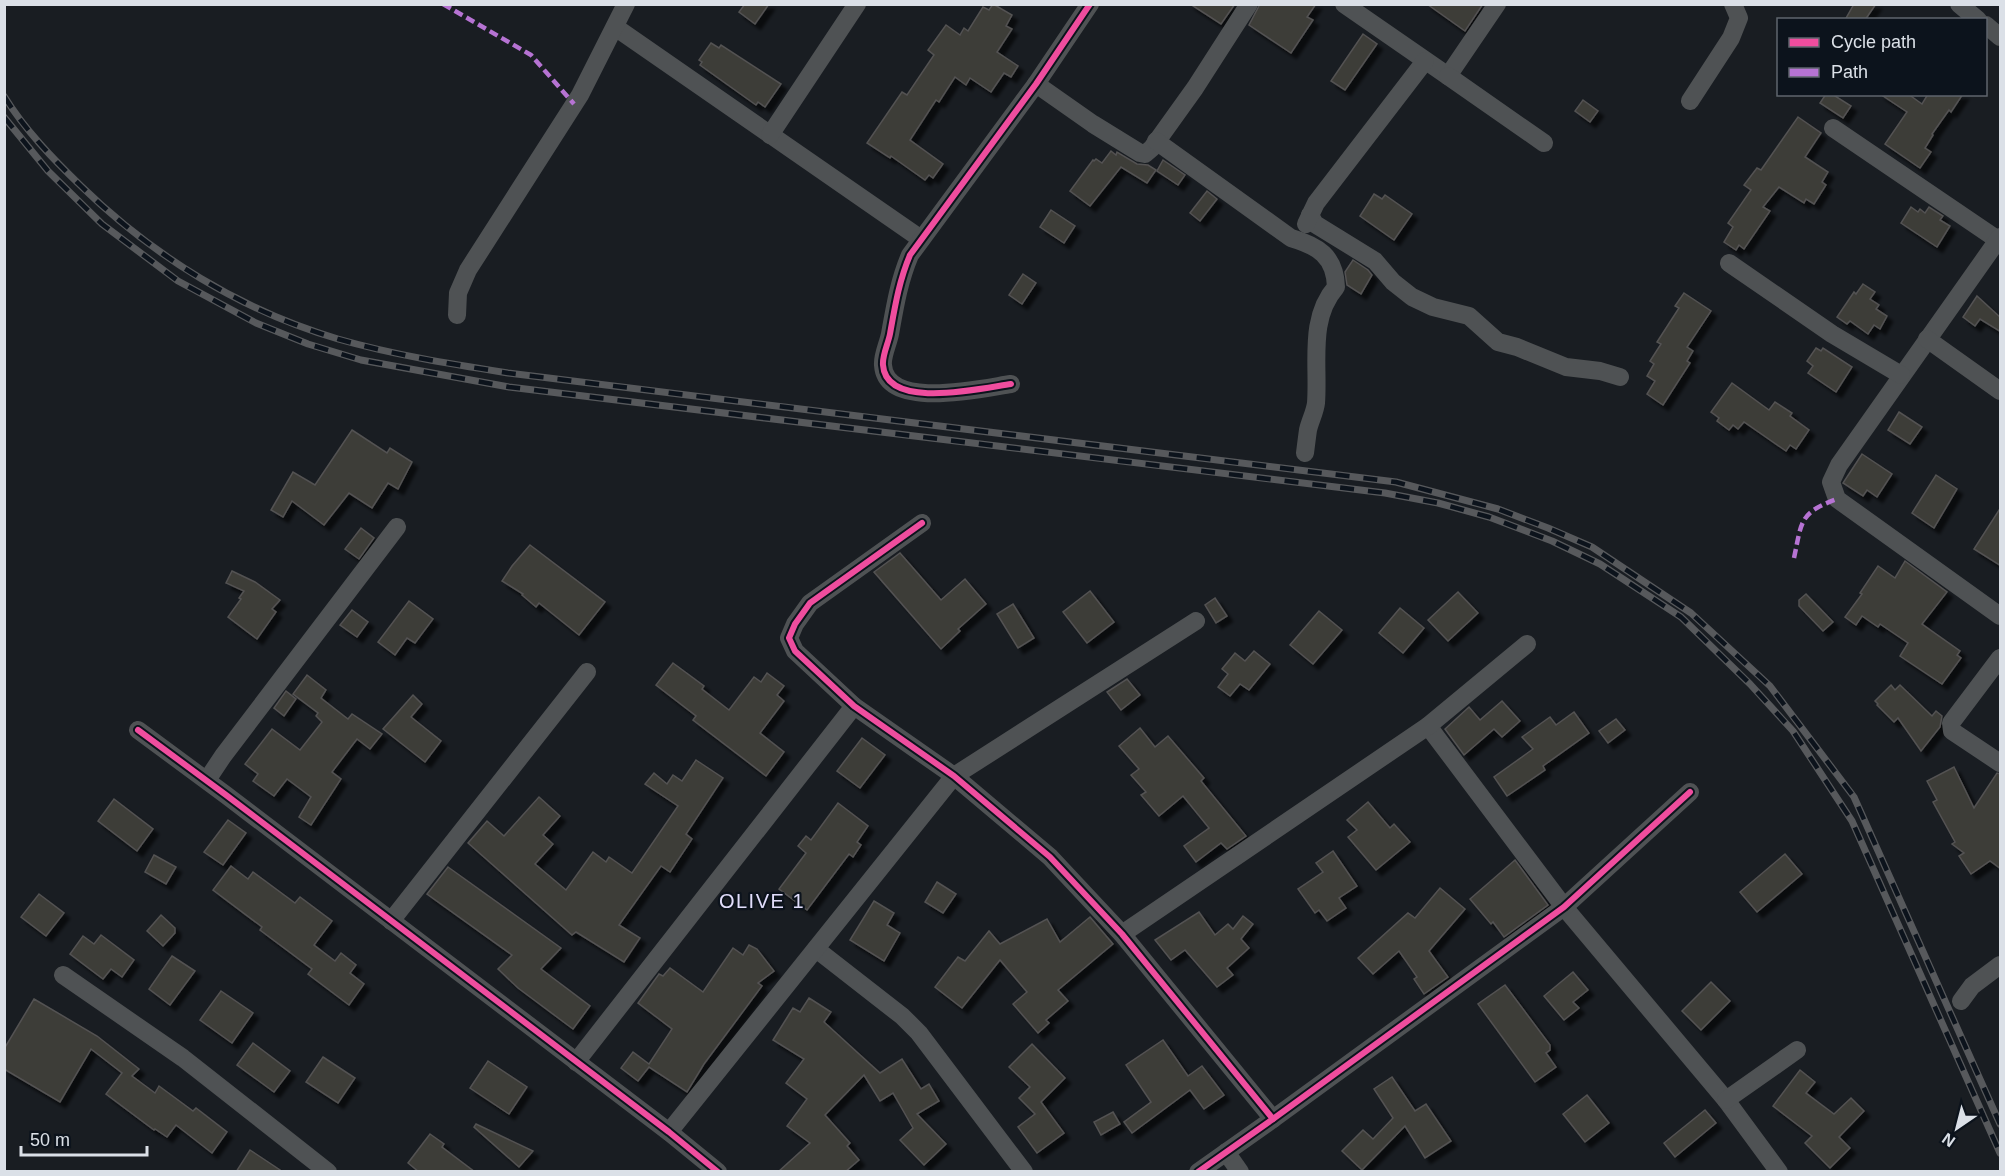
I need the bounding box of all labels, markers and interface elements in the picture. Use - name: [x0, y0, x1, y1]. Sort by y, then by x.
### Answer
- legend: [1777, 18, 1987, 96]
- text: Cycle path: [1831, 32, 1916, 52]
- text: Path: [1831, 62, 1868, 82]
- district label: OLIVE 1: [719, 890, 805, 912]
- north arrow: [1927, 1098, 1987, 1158]
- scale bar: [21, 1119, 147, 1157]
- text: 50 m: [30, 1130, 70, 1150]
- text: N: [1939, 1130, 1958, 1150]

